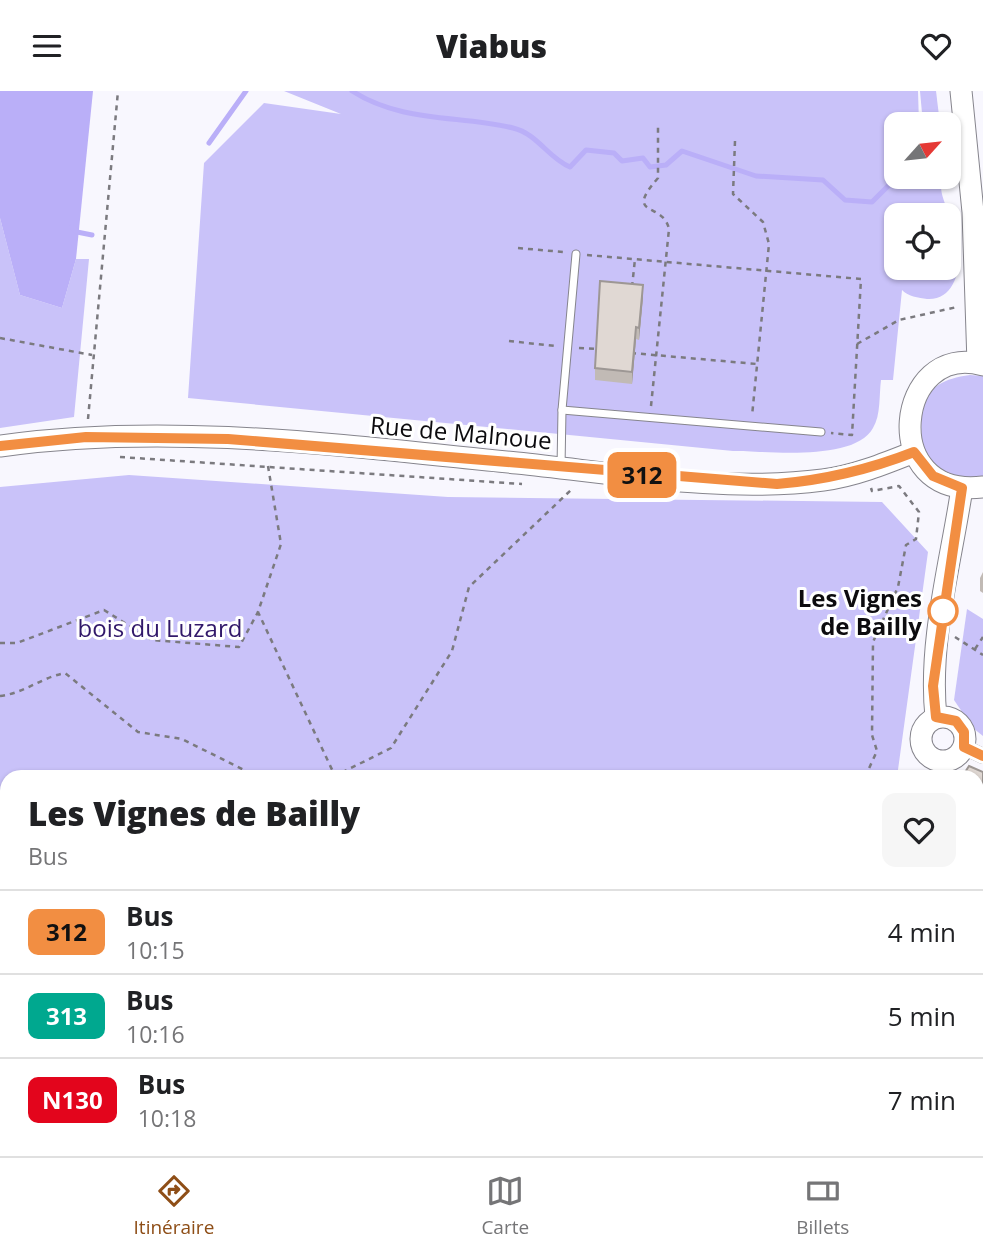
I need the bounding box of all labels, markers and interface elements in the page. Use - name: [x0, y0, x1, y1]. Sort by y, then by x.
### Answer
- text: Viabus: [436, 24, 547, 67]
- icon: menu: [28, 27, 66, 65]
- icon: heart: [917, 27, 955, 65]
- north arrow: [884, 112, 961, 189]
- map controls: [884, 112, 961, 280]
- button: locate: [884, 203, 961, 280]
- street label: Rue de Malnoue: [369, 408, 553, 456]
- line badge: 312: [602, 452, 682, 498]
- text: 312: [621, 458, 663, 491]
- place label: Les Vignes de Bailly: [798, 581, 922, 642]
- marker: Les Vignes de Bailly: [928, 596, 958, 626]
- park label: bois du Luzard: [78, 611, 242, 644]
- text: Les Vignes de Bailly: [28, 791, 360, 836]
- button: heart: [882, 793, 956, 867]
- text: Bus: [28, 840, 68, 872]
- text: Bus: [126, 898, 173, 934]
- text: 4 min: [888, 914, 956, 950]
- text: 312: [46, 915, 87, 948]
- text: 10:15: [126, 934, 185, 966]
- text: Bus: [126, 982, 173, 1018]
- text: 5 min: [888, 998, 956, 1034]
- text: 313: [46, 999, 87, 1032]
- text: 10:16: [126, 1018, 185, 1050]
- text: Bus: [138, 1066, 185, 1102]
- text: 7 min: [888, 1082, 956, 1118]
- text: N130: [42, 1083, 103, 1116]
- text: 10:18: [138, 1102, 196, 1134]
- tab: Itinéraire: [134, 1172, 214, 1240]
- tab: Carte: [481, 1172, 529, 1240]
- tab: Billets: [796, 1172, 849, 1240]

